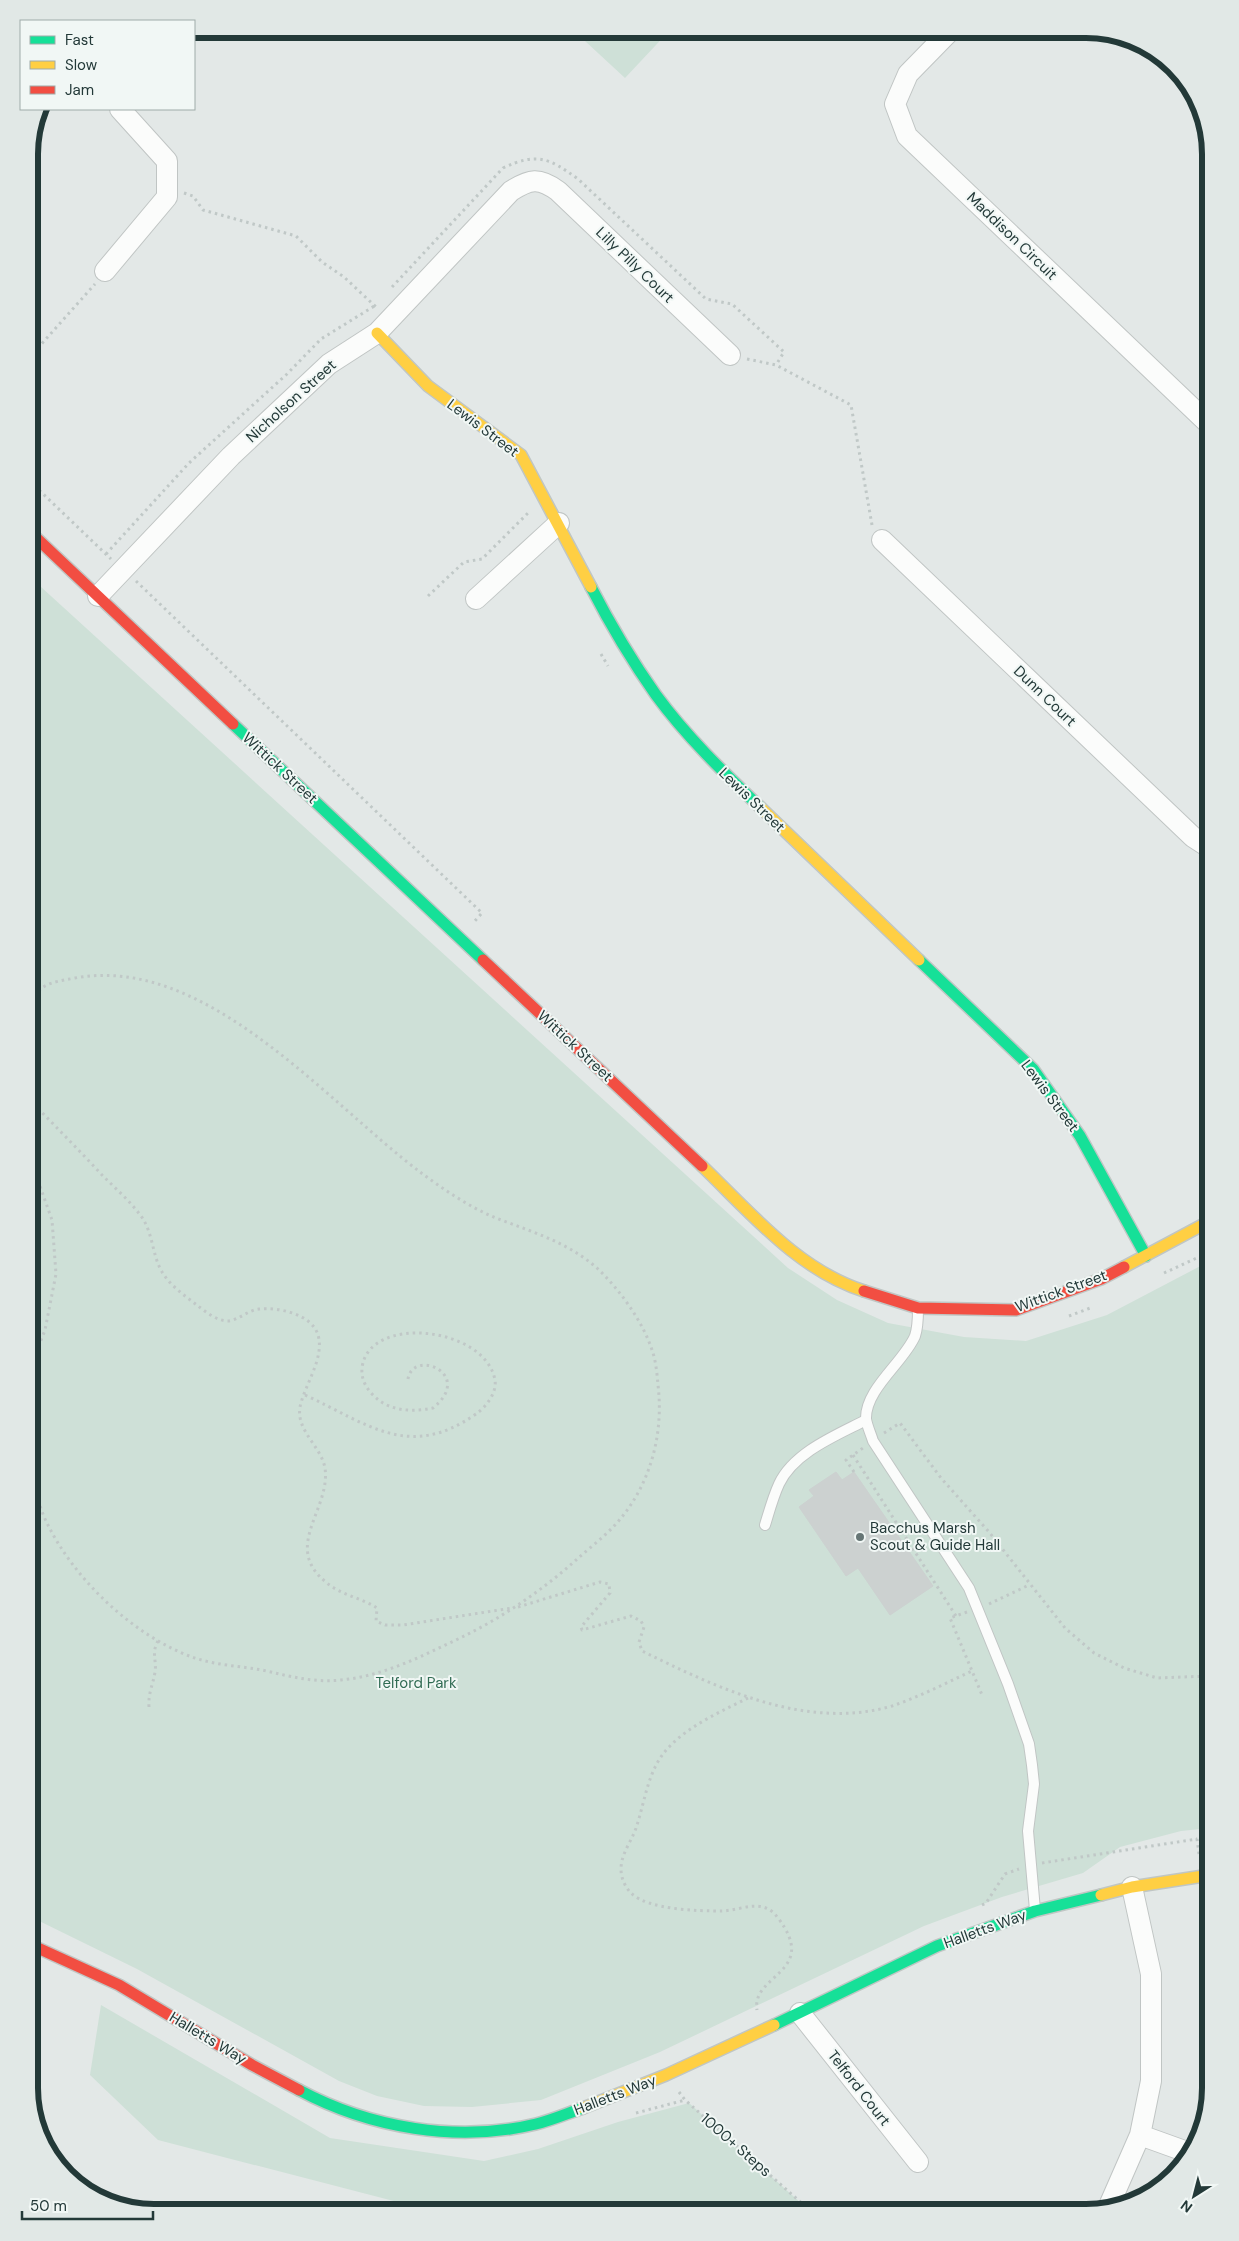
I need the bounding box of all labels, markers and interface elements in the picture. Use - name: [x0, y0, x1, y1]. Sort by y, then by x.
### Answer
- legend: [20, 20, 195, 110]
- text: Fast: [65, 30, 94, 50]
- text: Slow: [65, 55, 98, 75]
- text: Jam: [65, 80, 94, 100]
- street label: Maddison Circuit: [962, 188, 1062, 284]
- street label: Lilly Pilly Court: [592, 223, 679, 308]
- street label: Nicholson Street: [242, 355, 340, 447]
- street label: Lewis Street: [443, 394, 523, 462]
- street label: Dunn Court: [1009, 661, 1081, 731]
- street label: Wittick Street: [238, 728, 322, 808]
- street label: Lewis Street: [715, 763, 790, 837]
- street label: Wittick Street: [533, 1006, 617, 1086]
- street label: Lewis Street: [1016, 1056, 1084, 1136]
- street label: Wittick Street: [1012, 1265, 1110, 1317]
- place label: Bacchus Marsh Scout & Guide Hall: [870, 1518, 1000, 1555]
- marker: Bacchus Marsh Scout & Guide Hall: [854, 1531, 866, 1543]
- park label: Telford Park: [376, 1673, 457, 1693]
- street label: Halletts Way: [941, 1905, 1030, 1953]
- street label: Halletts Way: [166, 2007, 251, 2069]
- street label: Telford Court: [823, 2046, 895, 2130]
- street label: Halletts Way: [571, 2070, 660, 2120]
- street label: 1000+ Steps: [696, 2109, 776, 2181]
- north arrow: [1169, 2171, 1219, 2221]
- scale bar: [22, 2188, 154, 2220]
- text: 50 m: [30, 2196, 67, 2216]
- text: N: [1177, 2196, 1196, 2217]

